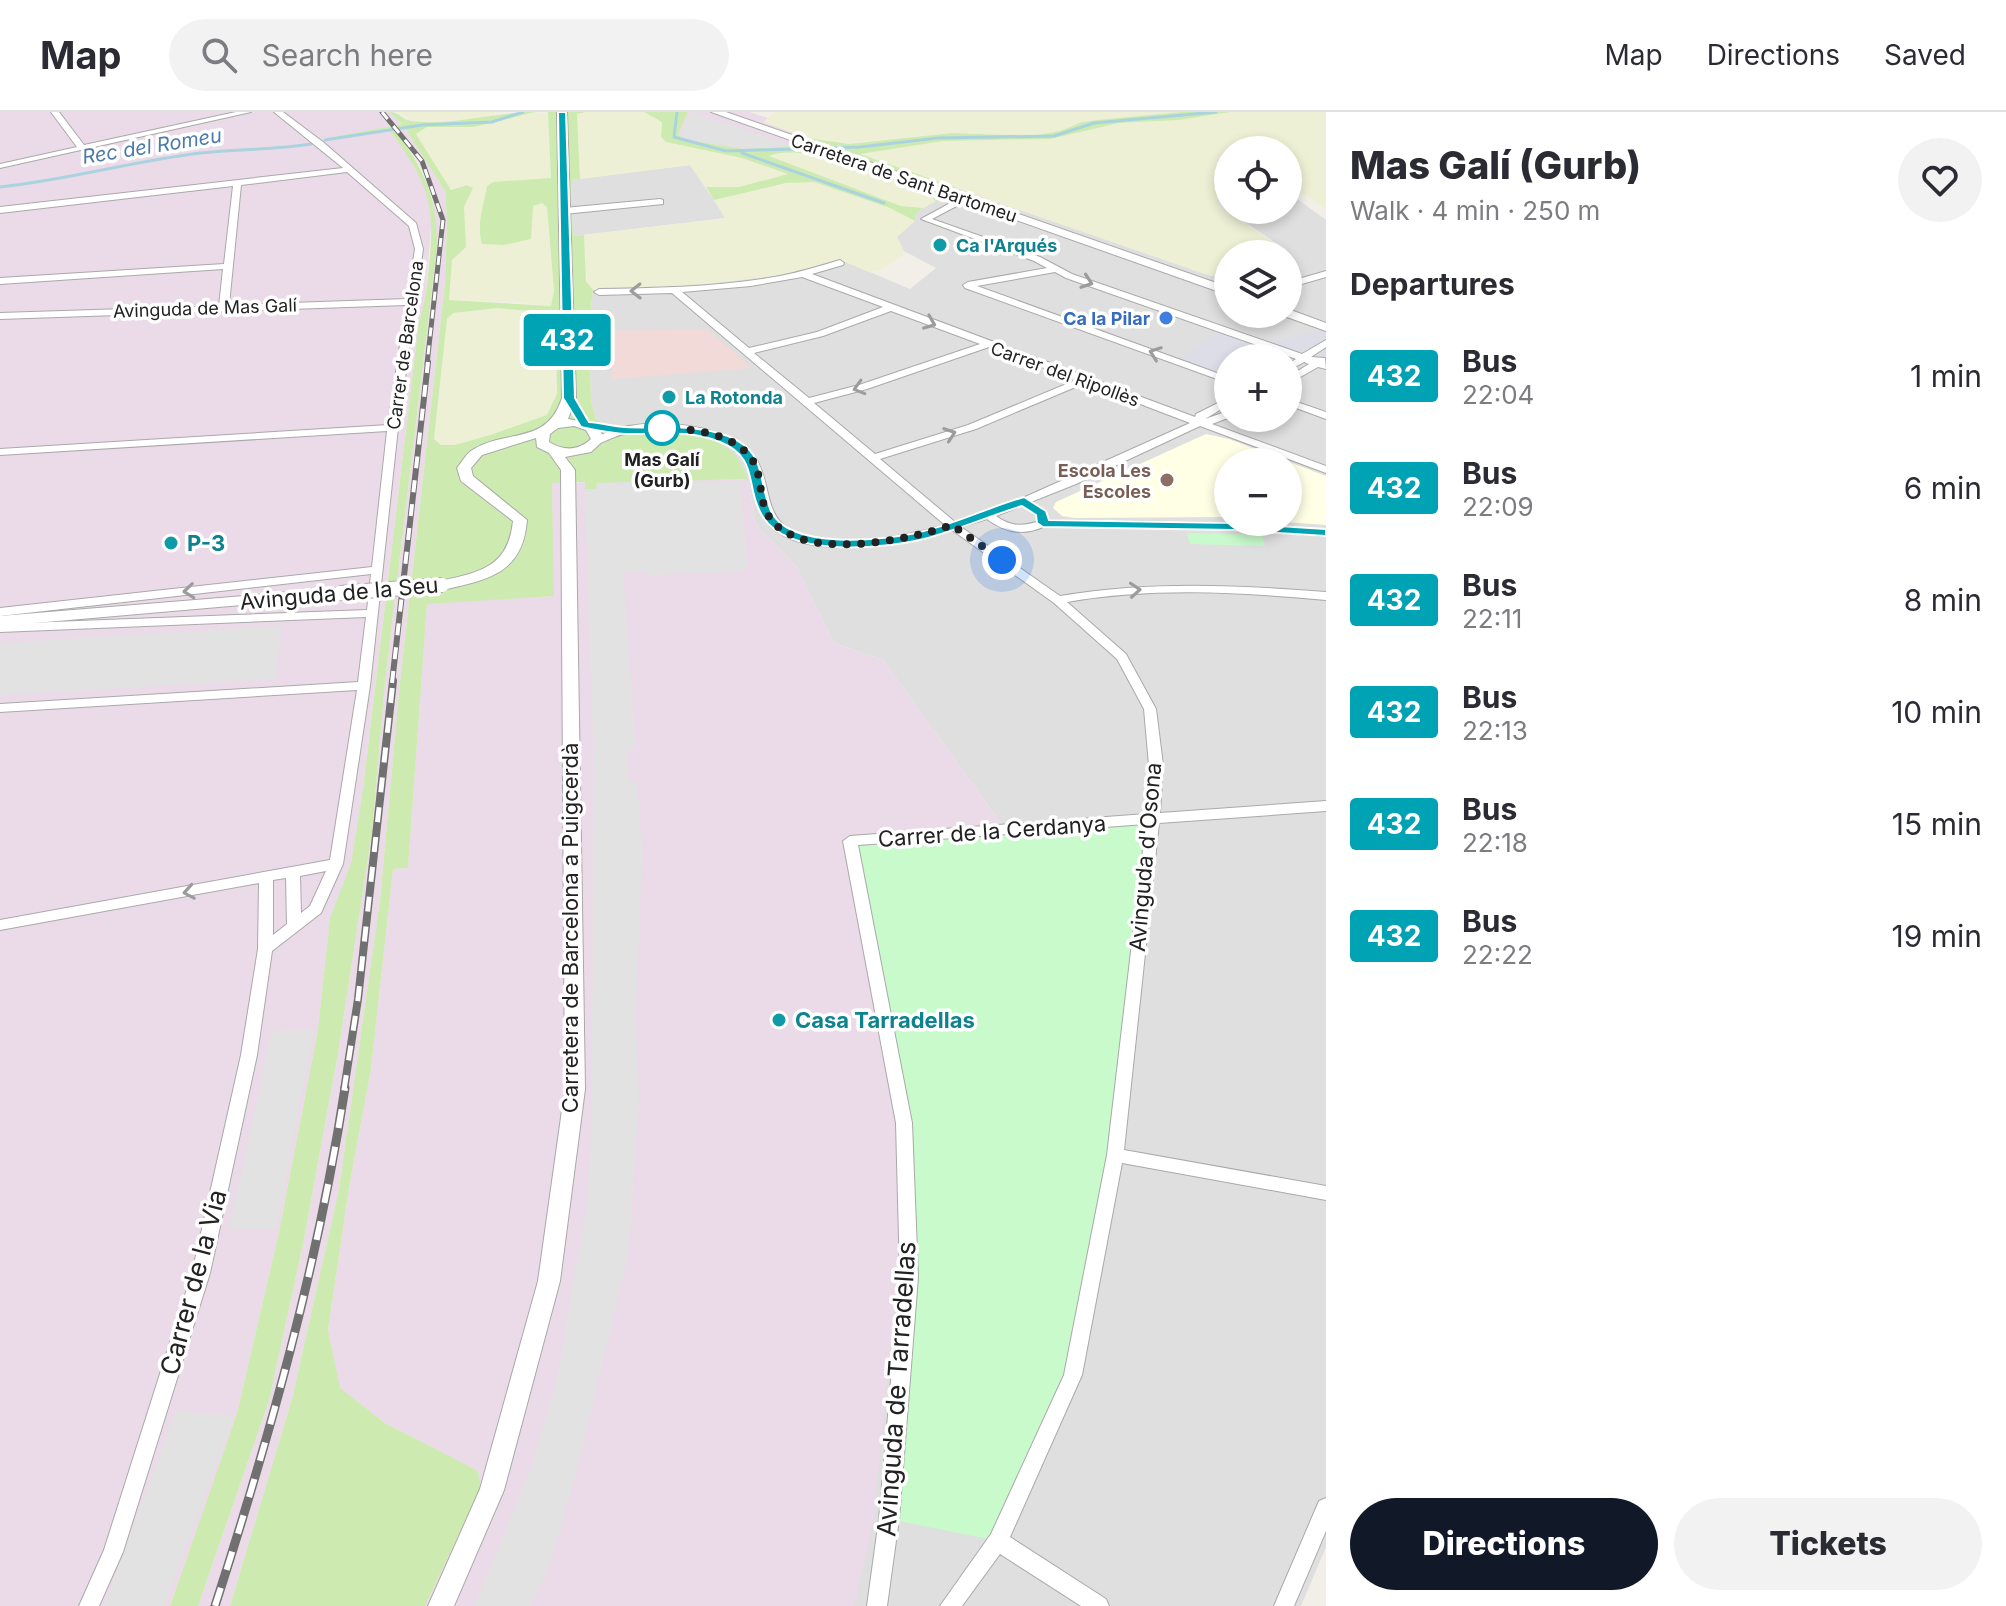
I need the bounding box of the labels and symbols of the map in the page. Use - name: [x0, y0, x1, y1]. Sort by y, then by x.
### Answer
- water label: Rec del Romeu: [81, 123, 224, 169]
- street label: Carretera de Sant Bartomeu: [788, 129, 1020, 227]
- place label: Ca l'Arqués: [956, 235, 1057, 256]
- marker: Ca l'Arqués: [931, 236, 949, 254]
- street label: Carrer de Barcelona: [383, 259, 427, 431]
- one-way arrow: [1079, 273, 1093, 289]
- one-way arrow: [629, 282, 642, 299]
- street label: Avinguda de Mas Galí: [113, 294, 298, 322]
- place label: Ca la Pilar: [1063, 308, 1150, 329]
- marker: Ca la Pilar: [1157, 309, 1175, 327]
- one-way arrow: [922, 313, 936, 330]
- line badge: 432: [521, 314, 613, 366]
- street label: Carrer del Ripollès: [988, 337, 1142, 411]
- one-way arrow: [1149, 346, 1163, 363]
- one-way arrow: [853, 379, 866, 395]
- place label: La Rotonda: [685, 387, 783, 408]
- marker: La Rotonda: [660, 388, 678, 406]
- marker: Mas Galí (Gurb): [645, 411, 679, 445]
- one-way arrow: [942, 428, 956, 444]
- place label: Mas Galí (Gurb): [624, 449, 701, 491]
- place label: Escola Les Escoles: [1058, 460, 1151, 502]
- marker: Escola Les Escoles: [1158, 471, 1176, 489]
- place label: P-3: [187, 530, 225, 556]
- marker: P-3: [162, 534, 180, 552]
- your location: [982, 540, 1022, 580]
- street label: Avinguda de la Seu: [239, 571, 439, 615]
- one-way arrow: [1129, 582, 1142, 599]
- one-way arrow: [182, 583, 195, 600]
- street label: Carretera de Barcelona a Puigcerdà: [557, 743, 583, 1113]
- street label: Avinguda d'Osona: [1124, 761, 1166, 953]
- street label: Carrer de la Cerdanya: [877, 810, 1107, 852]
- one-way arrow: [182, 883, 196, 900]
- place label: Casa Tarradellas: [795, 1007, 975, 1033]
- marker: Casa Tarradellas: [770, 1011, 788, 1029]
- street label: Carrer de la Via: [153, 1186, 233, 1378]
- street label: Avinguda de Tarradellas: [870, 1240, 922, 1538]

